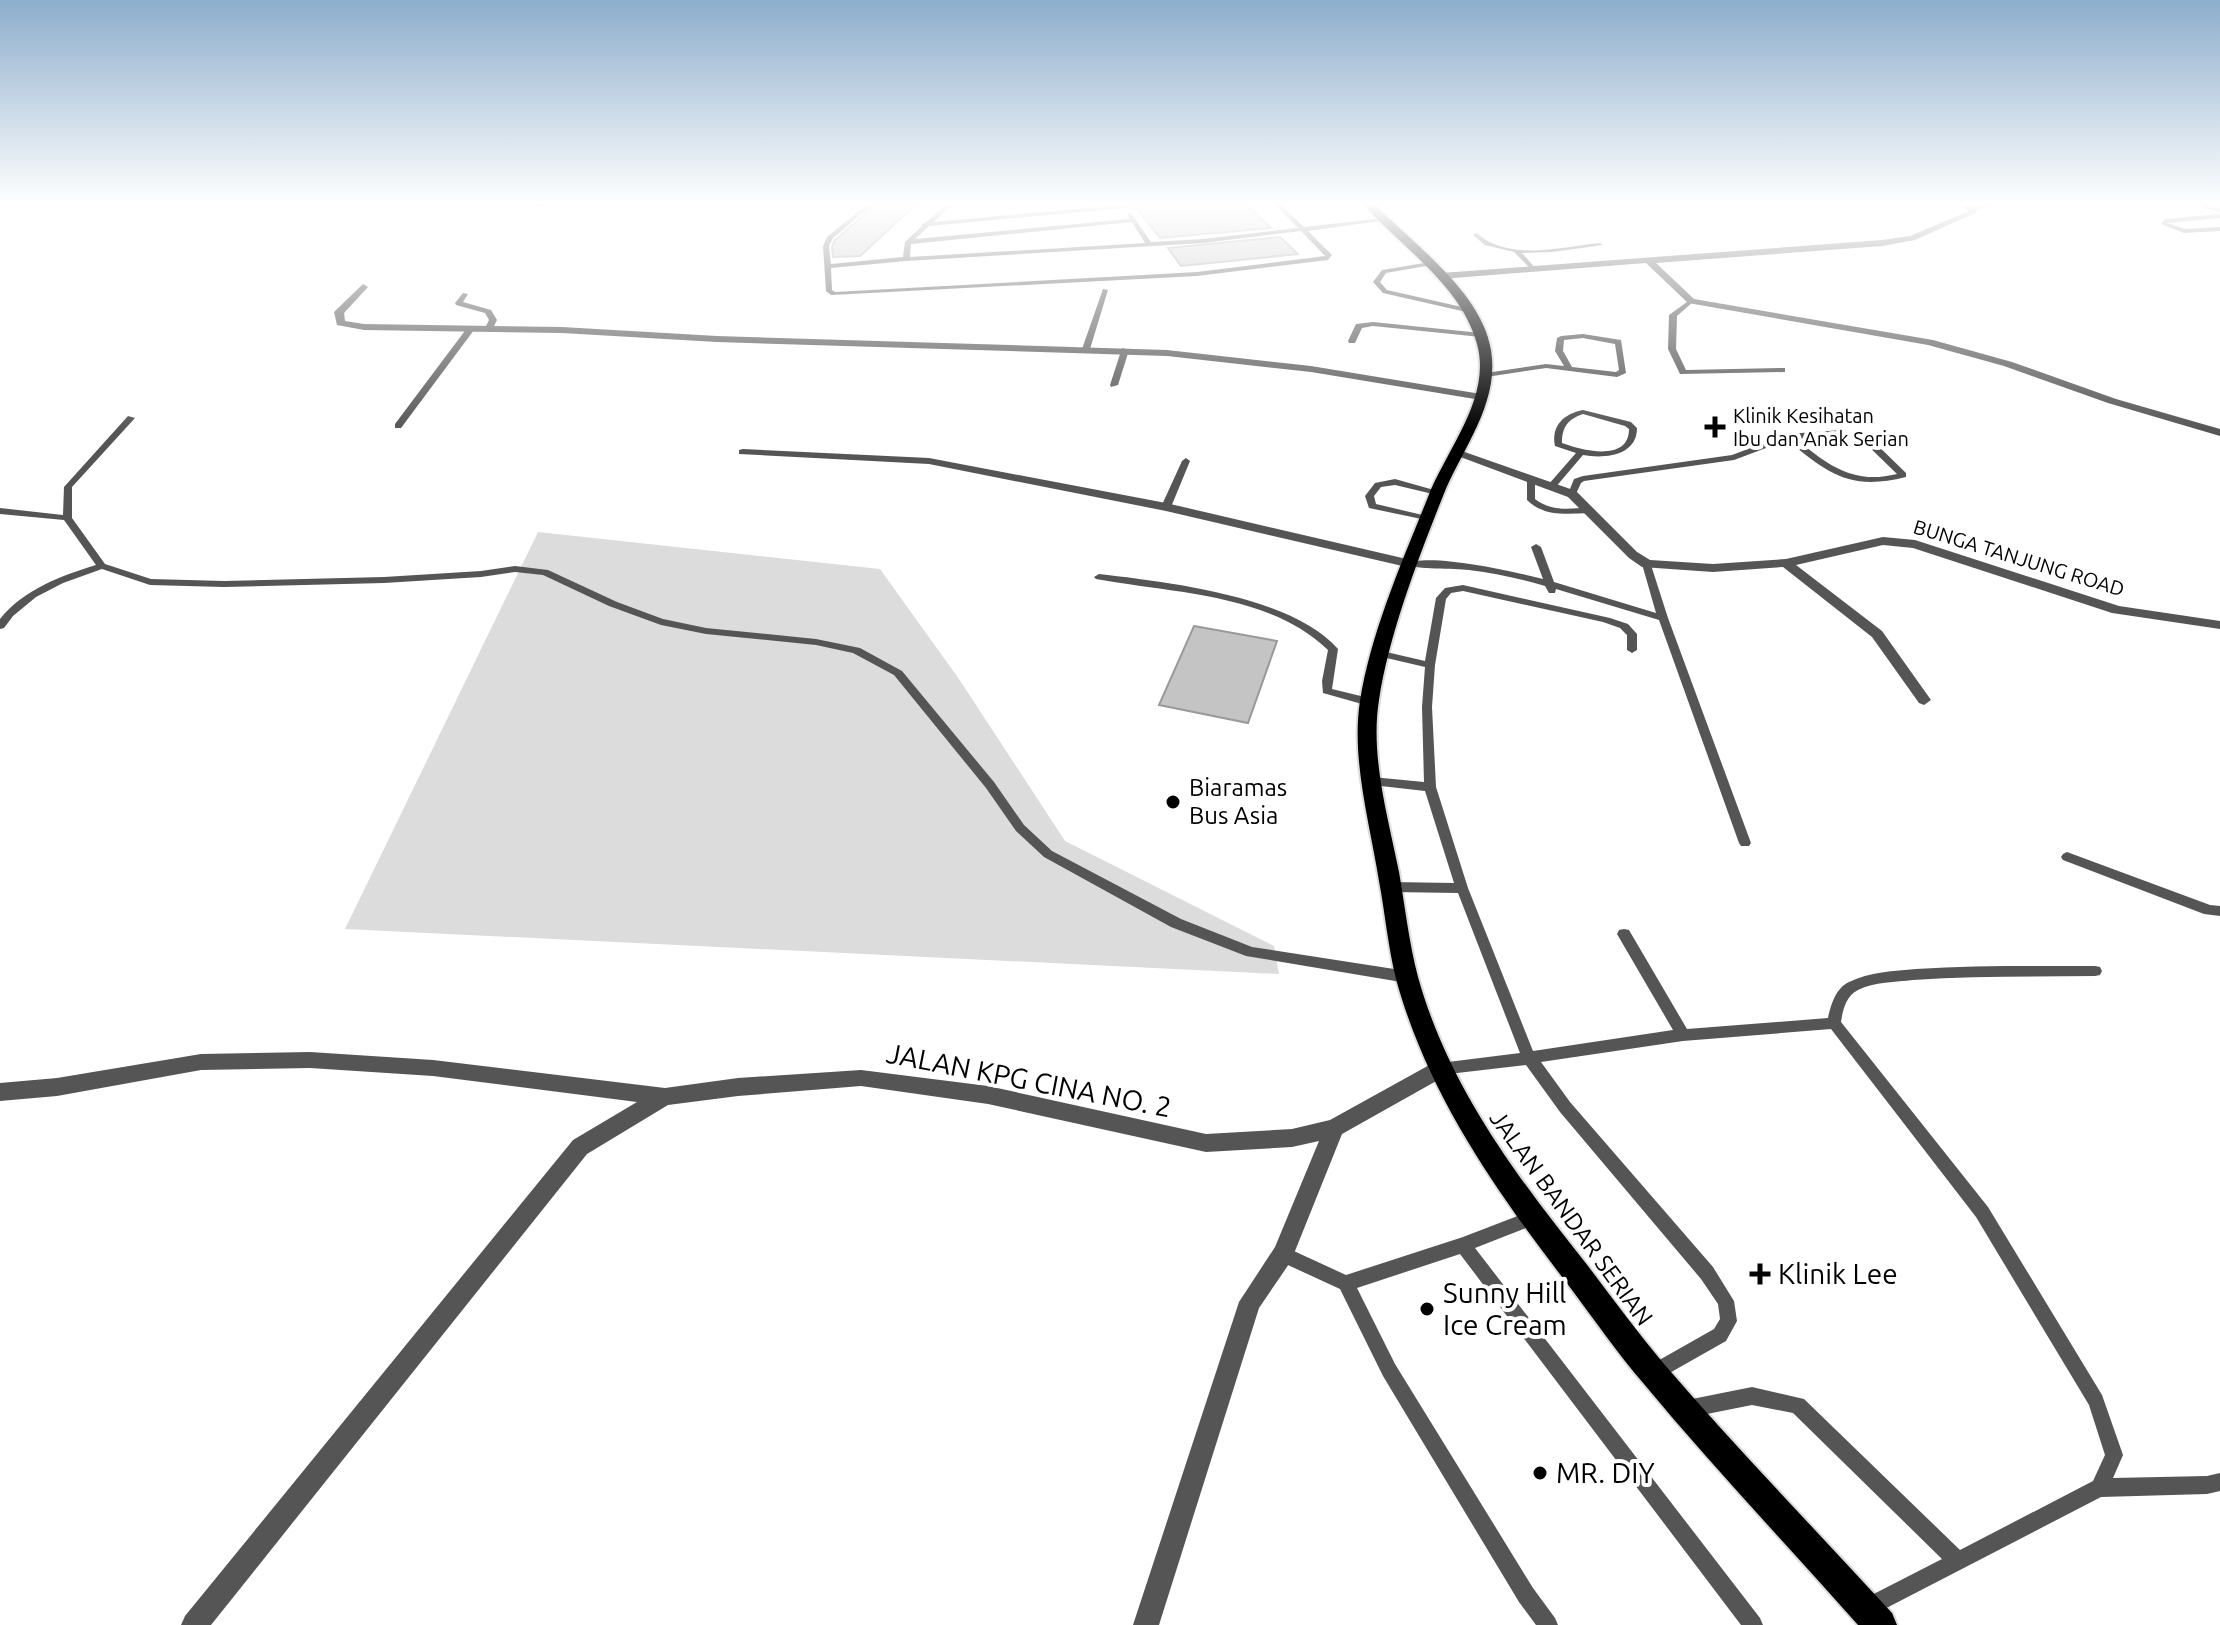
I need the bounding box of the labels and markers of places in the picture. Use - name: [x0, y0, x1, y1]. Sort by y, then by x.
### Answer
- place label: Klinik Kesihatan Ibu dan Anak Serian: [1733, 404, 1909, 450]
- marker: Klinik Kesihatan Ibu dan Anak Serian: [1704, 416, 1726, 438]
- place label: Biaramas Bus Asia: [1189, 774, 1287, 829]
- marker: Biaramas Bus Asia: [1164, 793, 1182, 811]
- place label: Klinik Lee: [1778, 1258, 1898, 1289]
- marker: Klinik Lee: [1749, 1263, 1771, 1285]
- place label: Sunny Hill Ice Cream: [1443, 1277, 1567, 1340]
- marker: Sunny Hill Ice Cream: [1418, 1300, 1436, 1318]
- place label: MR. DIY: [1556, 1457, 1655, 1488]
- marker: MR. DIY: [1531, 1464, 1549, 1482]

